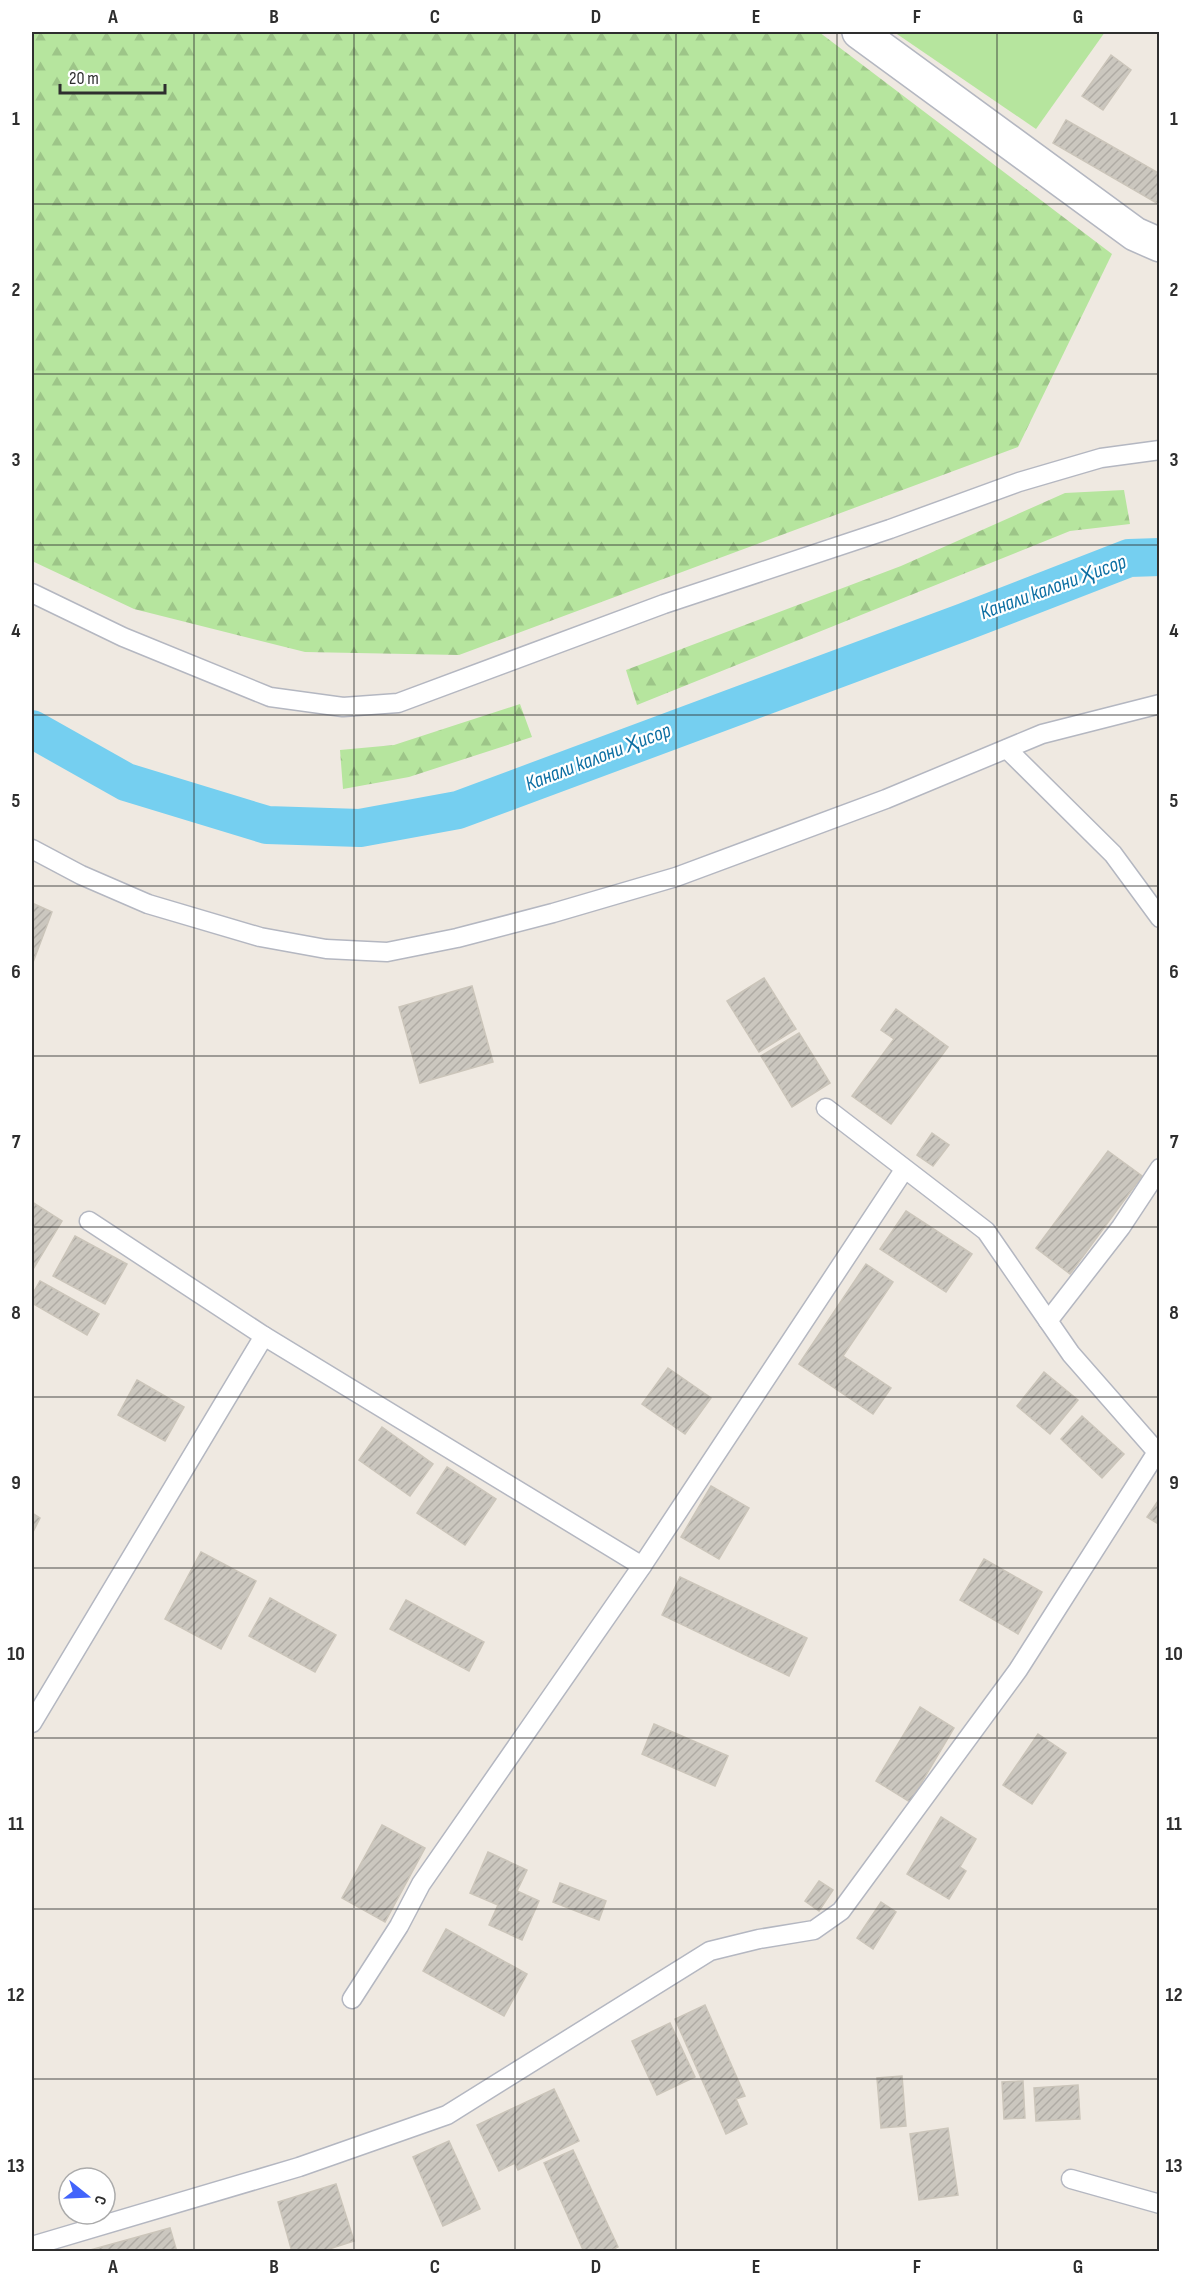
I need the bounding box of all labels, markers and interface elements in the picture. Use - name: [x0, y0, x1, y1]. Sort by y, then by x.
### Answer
- text: A: [107, 5, 118, 29]
- text: B: [269, 5, 279, 29]
- text: C: [430, 5, 440, 29]
- text: D: [591, 5, 601, 29]
- text: E: [752, 5, 760, 29]
- text: F: [913, 5, 921, 29]
- text: G: [1073, 5, 1083, 29]
- scale bar: [60, 57, 165, 95]
- text: 20 m: [69, 68, 99, 89]
- text: 1: [12, 107, 20, 131]
- text: 1: [1170, 107, 1178, 131]
- text: 2: [12, 278, 20, 302]
- text: 2: [1170, 278, 1178, 302]
- text: 3: [12, 448, 21, 472]
- text: 3: [1170, 448, 1179, 472]
- water label: Канали калони Ҳисор: [976, 549, 1130, 625]
- text: 4: [11, 619, 21, 643]
- text: 4: [1169, 619, 1179, 643]
- water label: Канали калони Ҳисор: [522, 718, 675, 796]
- text: 5: [12, 789, 21, 813]
- text: 5: [1170, 789, 1179, 813]
- text: 6: [11, 960, 21, 984]
- text: 6: [1169, 960, 1179, 984]
- text: 7: [12, 1130, 21, 1154]
- text: 7: [1170, 1130, 1179, 1154]
- text: 8: [11, 1301, 21, 1325]
- text: 8: [1169, 1301, 1179, 1325]
- text: 9: [11, 1471, 21, 1495]
- text: 9: [1169, 1471, 1179, 1495]
- text: 10: [7, 1642, 25, 1666]
- text: 10: [1165, 1642, 1183, 1666]
- text: 11: [8, 1812, 24, 1836]
- text: 11: [1166, 1812, 1182, 1836]
- text: 12: [8, 1983, 24, 2007]
- text: 12: [1166, 1983, 1182, 2007]
- text: 13: [8, 2154, 24, 2178]
- text: 13: [1166, 2154, 1182, 2178]
- north arrow: [57, 2166, 117, 2226]
- text: С: [90, 2193, 110, 2207]
- text: A: [107, 2255, 118, 2279]
- text: B: [269, 2255, 279, 2279]
- text: C: [430, 2255, 440, 2279]
- text: D: [591, 2255, 601, 2279]
- text: E: [752, 2255, 760, 2279]
- text: F: [913, 2255, 921, 2279]
- text: G: [1073, 2255, 1083, 2279]

